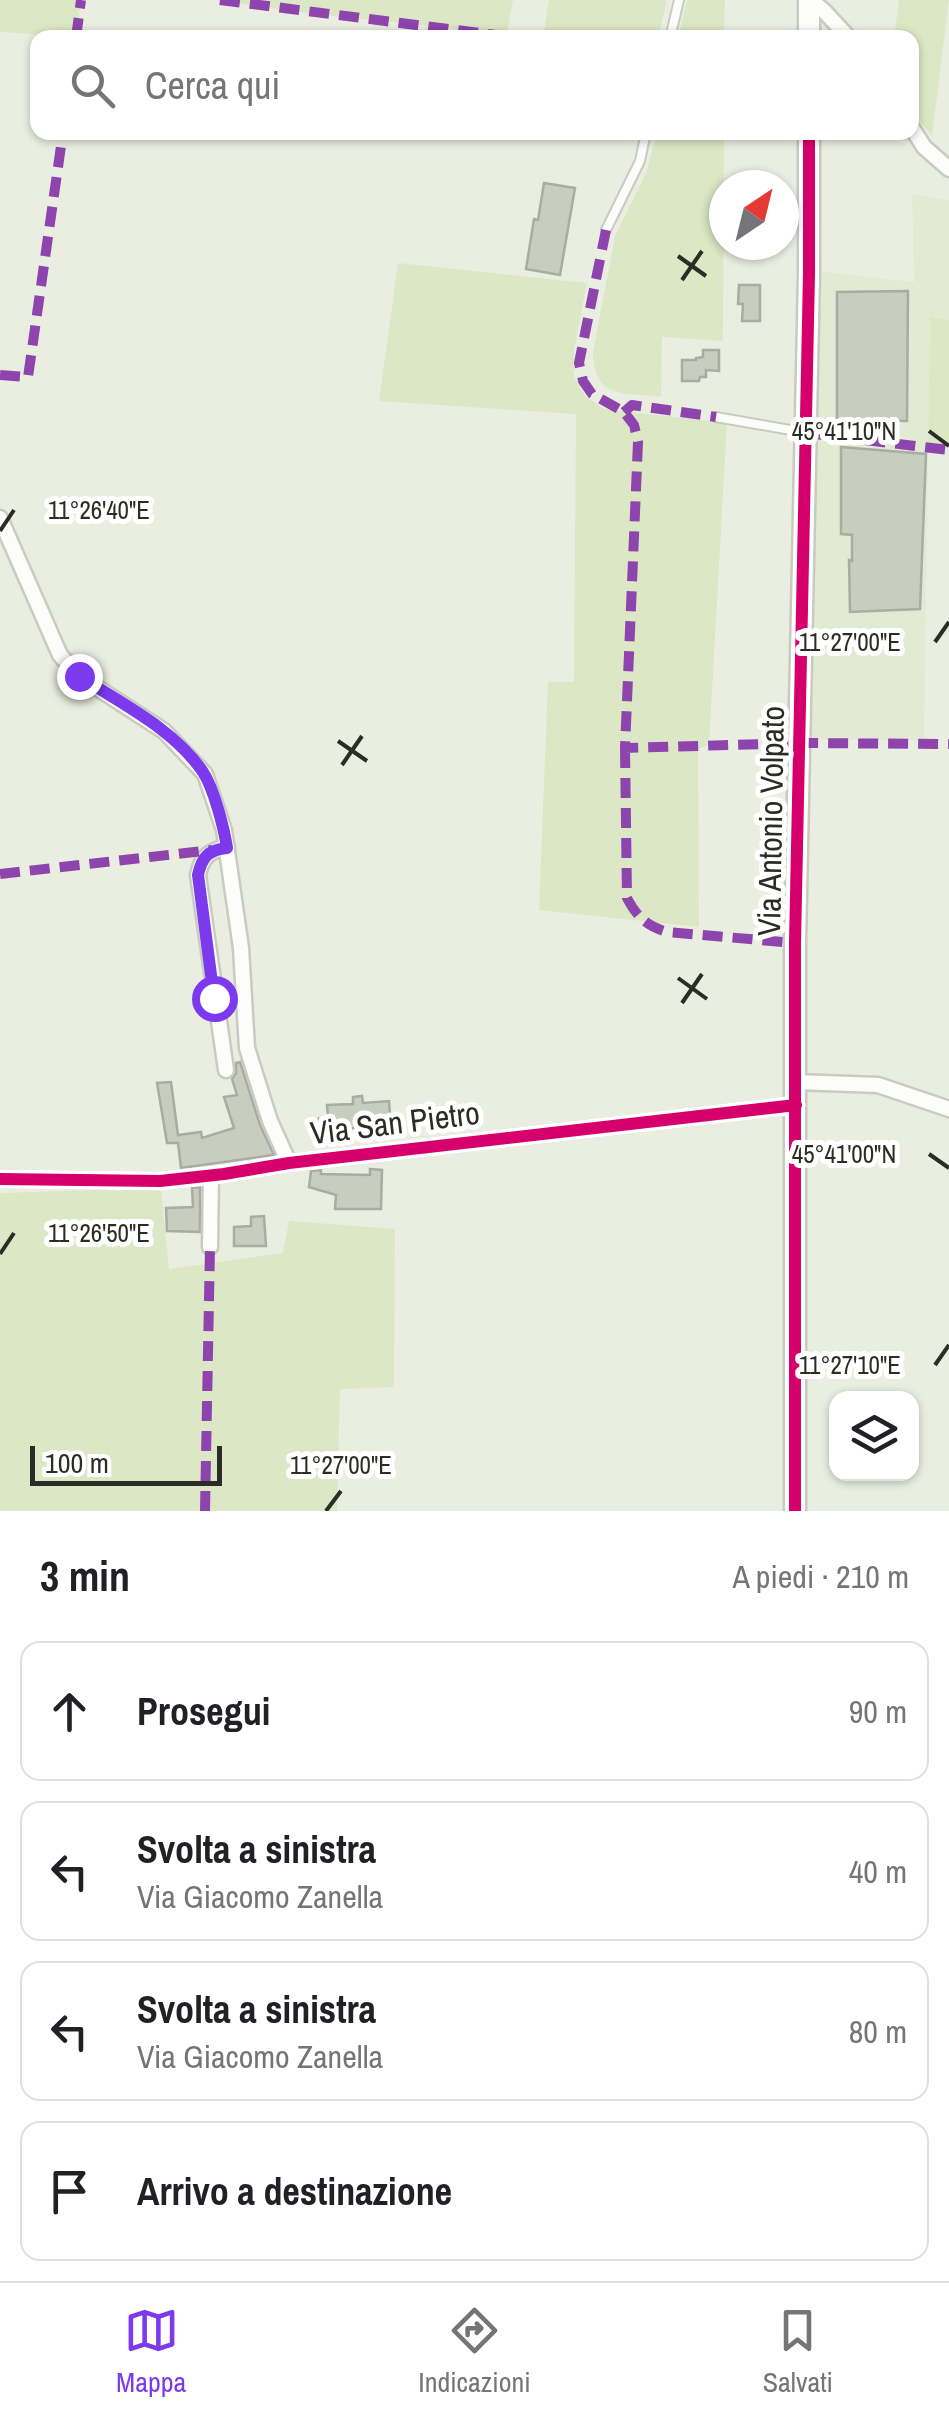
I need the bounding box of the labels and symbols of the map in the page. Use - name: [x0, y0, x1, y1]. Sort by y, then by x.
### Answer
- north arrow: [709, 170, 799, 260]
- text: 45°41'10"N: [792, 414, 896, 448]
- text: 11°26'40"E: [48, 493, 150, 527]
- text: 11°27'00"E: [799, 625, 901, 659]
- route end: [57, 654, 103, 700]
- street label: Via Antonio Volpato: [747, 706, 794, 936]
- route start: [192, 976, 238, 1022]
- street label: Via San Pietro: [308, 1091, 482, 1154]
- text: 45°41'00"N: [792, 1137, 896, 1171]
- text: 11°26'50"E: [48, 1216, 150, 1250]
- text: 11°27'10"E: [799, 1348, 901, 1382]
- scale bar: [30, 1441, 222, 1486]
- text: 11°27'00"E: [290, 1448, 392, 1482]

